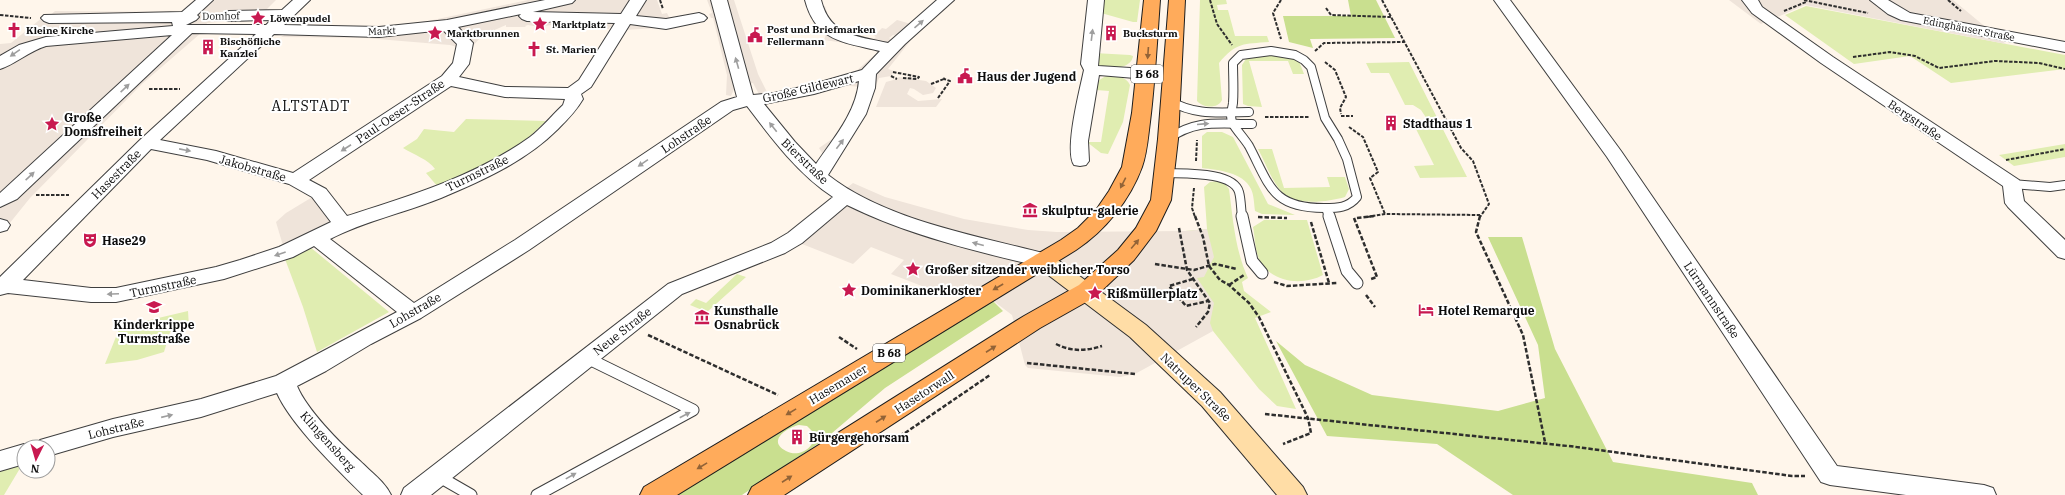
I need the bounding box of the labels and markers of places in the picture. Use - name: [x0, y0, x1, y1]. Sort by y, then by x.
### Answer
- place icon: Löwenpudel: [249, 9, 267, 27]
- place label: Löwenpudel: [270, 12, 331, 25]
- place icon: Marktplatz: [531, 15, 549, 33]
- place label: Marktplatz: [552, 18, 606, 31]
- church icon: Kleine Kirche: [5, 21, 23, 39]
- place label: Post und Briefmarken Fellermann: [767, 23, 876, 48]
- place label: Kleine Kirche: [26, 24, 94, 37]
- place icon: Marktbrunnen: [426, 24, 444, 42]
- building icon: Bucksturm: [1102, 24, 1120, 42]
- public building icon: Post und Briefmarken Fellermann: [746, 26, 764, 44]
- place label: Marktbrunnen: [447, 27, 520, 40]
- place label: Bucksturm: [1123, 27, 1178, 40]
- place label: Bischöfliche Kanzlei: [220, 35, 281, 60]
- building icon: Bischöfliche Kanzlei: [199, 38, 217, 56]
- church icon: St. Marien: [525, 40, 543, 58]
- place label: St. Marien: [546, 43, 597, 56]
- public building icon: Haus der Jugend: [956, 67, 974, 85]
- place label: Haus der Jugend: [977, 69, 1077, 84]
- place label: Große Domsfreiheit: [64, 110, 143, 139]
- building icon: Stadthaus 1: [1382, 114, 1400, 132]
- place icon: Große Domsfreiheit: [43, 115, 61, 133]
- place label: Stadthaus 1: [1403, 116, 1472, 131]
- museum icon: skulptur-galerie: [1021, 201, 1039, 219]
- place label: skulptur-galerie: [1042, 203, 1139, 218]
- theatre icon: Hase29: [81, 231, 99, 249]
- place label: Hase29: [102, 233, 146, 248]
- place icon: Großer sitzender weiblicher Torso: [904, 260, 922, 278]
- place label: Großer sitzender weiblicher Torso: [925, 262, 1130, 277]
- place icon: Dominikanerkloster: [840, 281, 858, 299]
- place label: Dominikanerkloster: [861, 283, 981, 298]
- place icon: Rißmüllerplatz: [1086, 284, 1104, 302]
- place label: Rißmüllerplatz: [1107, 286, 1197, 301]
- school or university icon: Kinderkrippe Turmstraße: [145, 298, 163, 316]
- hotel icon: Hotel Remarque: [1417, 301, 1435, 319]
- place label: Kunsthalle Osnabrück: [714, 303, 780, 332]
- place label: Hotel Remarque: [1438, 303, 1535, 318]
- museum icon: Kunsthalle Osnabrück: [693, 308, 711, 326]
- place label: Kinderkrippe Turmstraße: [114, 317, 195, 346]
- building icon: Bürgergehorsam: [788, 428, 806, 446]
- place label: Bürgergehorsam: [809, 430, 910, 445]

